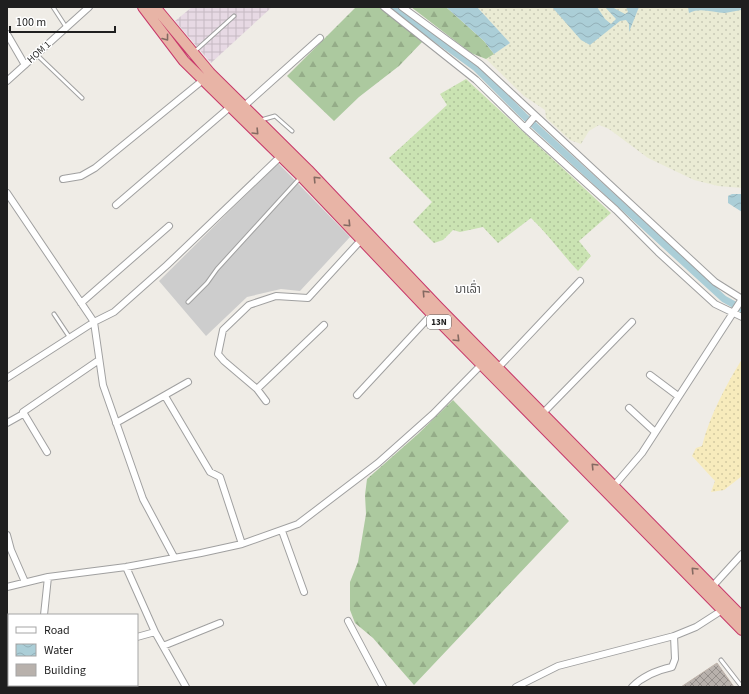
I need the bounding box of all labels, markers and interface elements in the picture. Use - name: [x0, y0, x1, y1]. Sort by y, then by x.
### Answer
- scale bar: [10, 8, 115, 34]
- text: 100 m: [16, 14, 46, 31]
- one-way arrow: [162, 34, 169, 41]
- street label: HOM 1: [24, 38, 54, 66]
- one-way arrow: [251, 127, 259, 135]
- one-way arrow: [314, 176, 321, 184]
- one-way arrow: [343, 219, 350, 227]
- district label: ນາເລົ່າ: [455, 279, 481, 298]
- one-way arrow: [423, 290, 430, 298]
- road number: 13N: [427, 315, 451, 329]
- one-way arrow: [452, 334, 459, 342]
- one-way arrow: [592, 464, 599, 471]
- one-way arrow: [692, 567, 699, 575]
- legend: [8, 614, 138, 686]
- text: Road: [44, 622, 70, 639]
- text: Water: [44, 642, 74, 659]
- text: Building: [44, 662, 86, 679]

